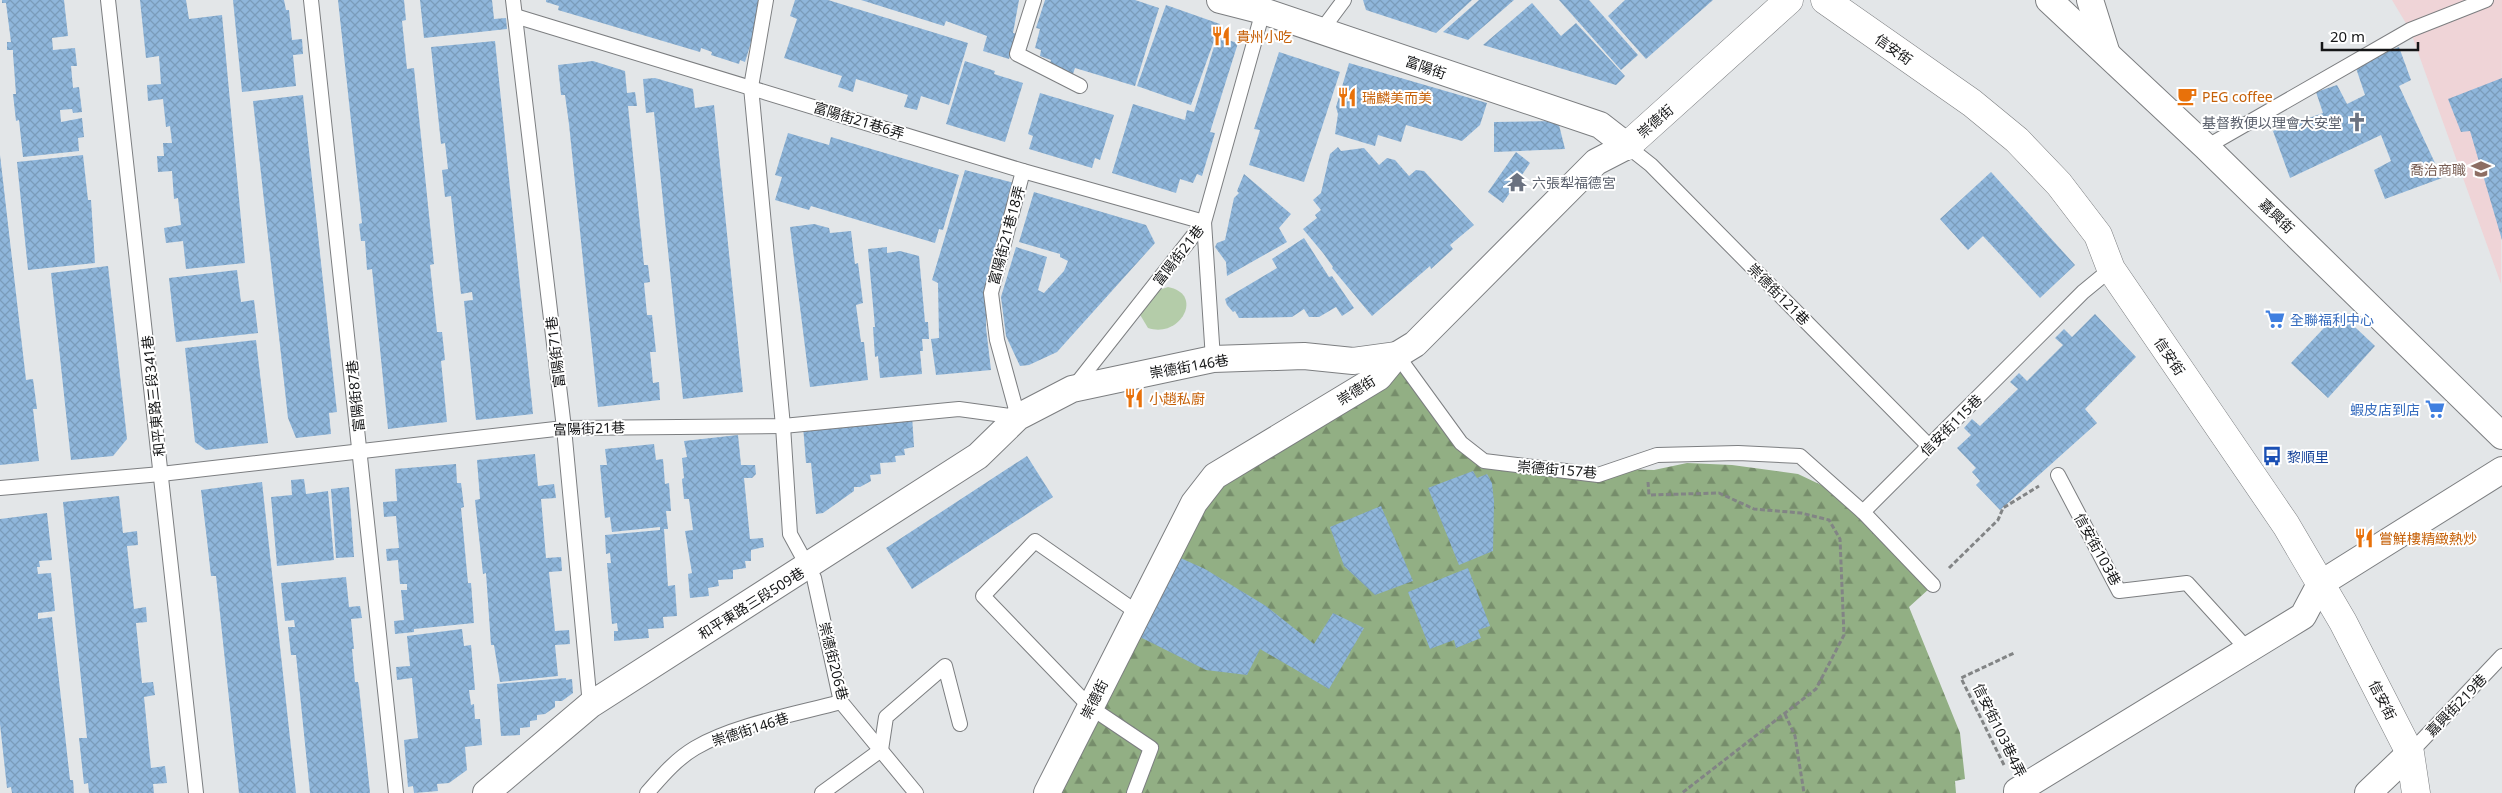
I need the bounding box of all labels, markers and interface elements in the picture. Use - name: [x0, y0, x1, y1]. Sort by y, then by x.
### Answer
- scale bar: [2322, 20, 2418, 52]
- restaurant icon: 貴州小吃: [1210, 25, 1232, 47]
- text: 20 m: [2330, 26, 2365, 46]
- place label: 貴州小吃: [1236, 27, 1292, 46]
- street label: 信安街: [1871, 29, 1917, 69]
- street label: 富陽街: [1403, 51, 1449, 83]
- cafe icon: PEG coffee: [2176, 85, 2198, 107]
- restaurant icon: 瑞麟美而美: [1336, 86, 1358, 108]
- place label: PEG coffee: [2202, 87, 2273, 106]
- place label: 瑞麟美而美: [1362, 88, 1432, 107]
- street label: 富陽街21巷6弄: [811, 97, 907, 143]
- street label: 崇德街: [1633, 100, 1677, 142]
- church icon: 基督教便以理會大安堂: [2346, 111, 2368, 133]
- place label: 基督教便以理會大安堂: [2202, 113, 2342, 132]
- school or university icon: 喬治商職: [2470, 158, 2492, 180]
- place label: 喬治商職: [2410, 160, 2466, 179]
- temple icon: 六張犁福德宮: [1506, 171, 1528, 193]
- place label: 六張犁福德宮: [1532, 173, 1616, 192]
- street label: 富陽街21巷18弄: [984, 183, 1028, 287]
- street label: 嘉興街: [2255, 195, 2299, 237]
- street label: 富陽街21巷: [1148, 221, 1208, 289]
- street label: 崇德街121巷: [1744, 259, 1814, 329]
- supermarket icon: 全聯福利中心: [2264, 308, 2286, 330]
- place label: 全聯福利中心: [2290, 310, 2374, 329]
- street label: 富陽街71巷: [541, 315, 569, 389]
- street label: 信安街: [2150, 333, 2190, 379]
- street label: 和平東路三段341巷: [137, 334, 169, 458]
- street label: 崇德街146巷: [1148, 350, 1230, 382]
- street label: 富陽街87巷: [342, 359, 368, 433]
- street label: 崇德街: [1333, 371, 1379, 409]
- restaurant icon: 小趙私廚: [1123, 387, 1145, 409]
- place label: 小趙私廚: [1149, 389, 1205, 408]
- street label: 信安街115巷: [1916, 390, 1986, 460]
- supermarket icon: 蝦皮店到店: [2424, 398, 2446, 420]
- place label: 蝦皮店到店: [2350, 400, 2420, 419]
- street label: 富陽街21巷: [553, 417, 625, 439]
- bus stop icon: 黎順里: [2261, 445, 2283, 467]
- place label: 黎順里: [2287, 447, 2329, 466]
- street label: 崇德街157巷: [1516, 456, 1598, 482]
- street label: 信安街103巷: [2070, 509, 2126, 589]
- restaurant icon: 嘗鮮樓精緻熱炒: [2353, 527, 2375, 549]
- place label: 嘗鮮樓精緻熱炒: [2379, 529, 2477, 548]
- street label: 和平東路三段509巷: [694, 563, 808, 643]
- street label: 崇德街206巷: [815, 620, 853, 702]
- street label: 嘉興街219巷: [2421, 670, 2491, 740]
- street label: 崇德街: [1076, 676, 1112, 722]
- street label: 信安街: [2365, 677, 2401, 723]
- street label: 信安街103巷4弄: [1969, 680, 2031, 780]
- street label: 崇德街146巷: [709, 708, 791, 750]

